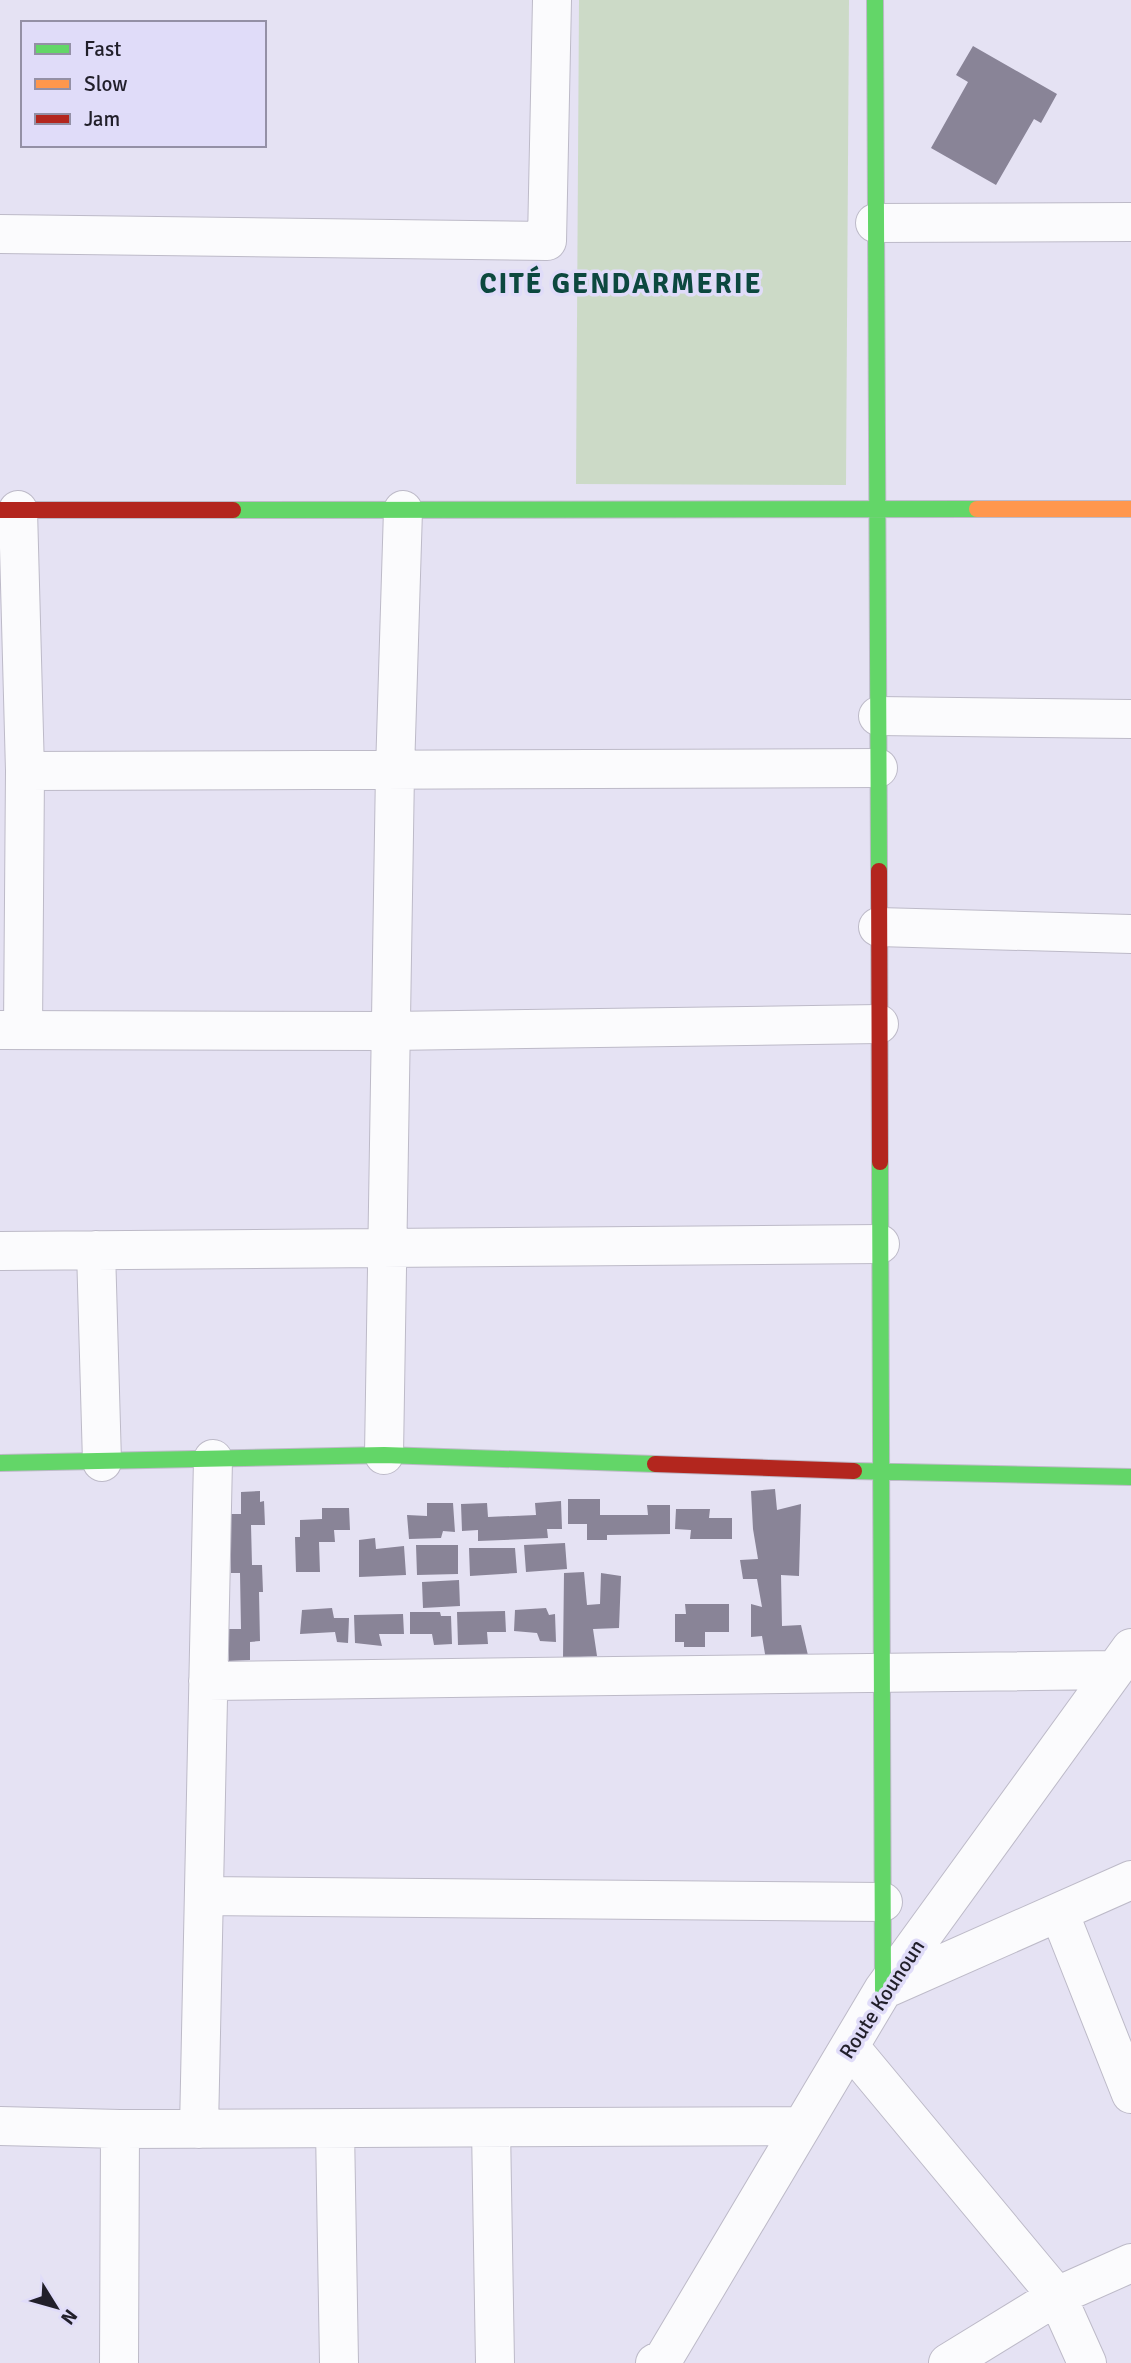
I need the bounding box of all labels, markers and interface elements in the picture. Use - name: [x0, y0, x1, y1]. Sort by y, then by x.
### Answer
- legend: [21, 21, 266, 147]
- text: Fast: [84, 36, 121, 62]
- text: Slow: [84, 71, 128, 97]
- text: Jam: [84, 106, 120, 132]
- district label: CITÉ GENDARMERIE: [479, 265, 763, 301]
- street label: Route Kounoun: [834, 1935, 930, 2063]
- north arrow: [21, 2272, 91, 2342]
- text: N: [55, 2304, 82, 2329]

